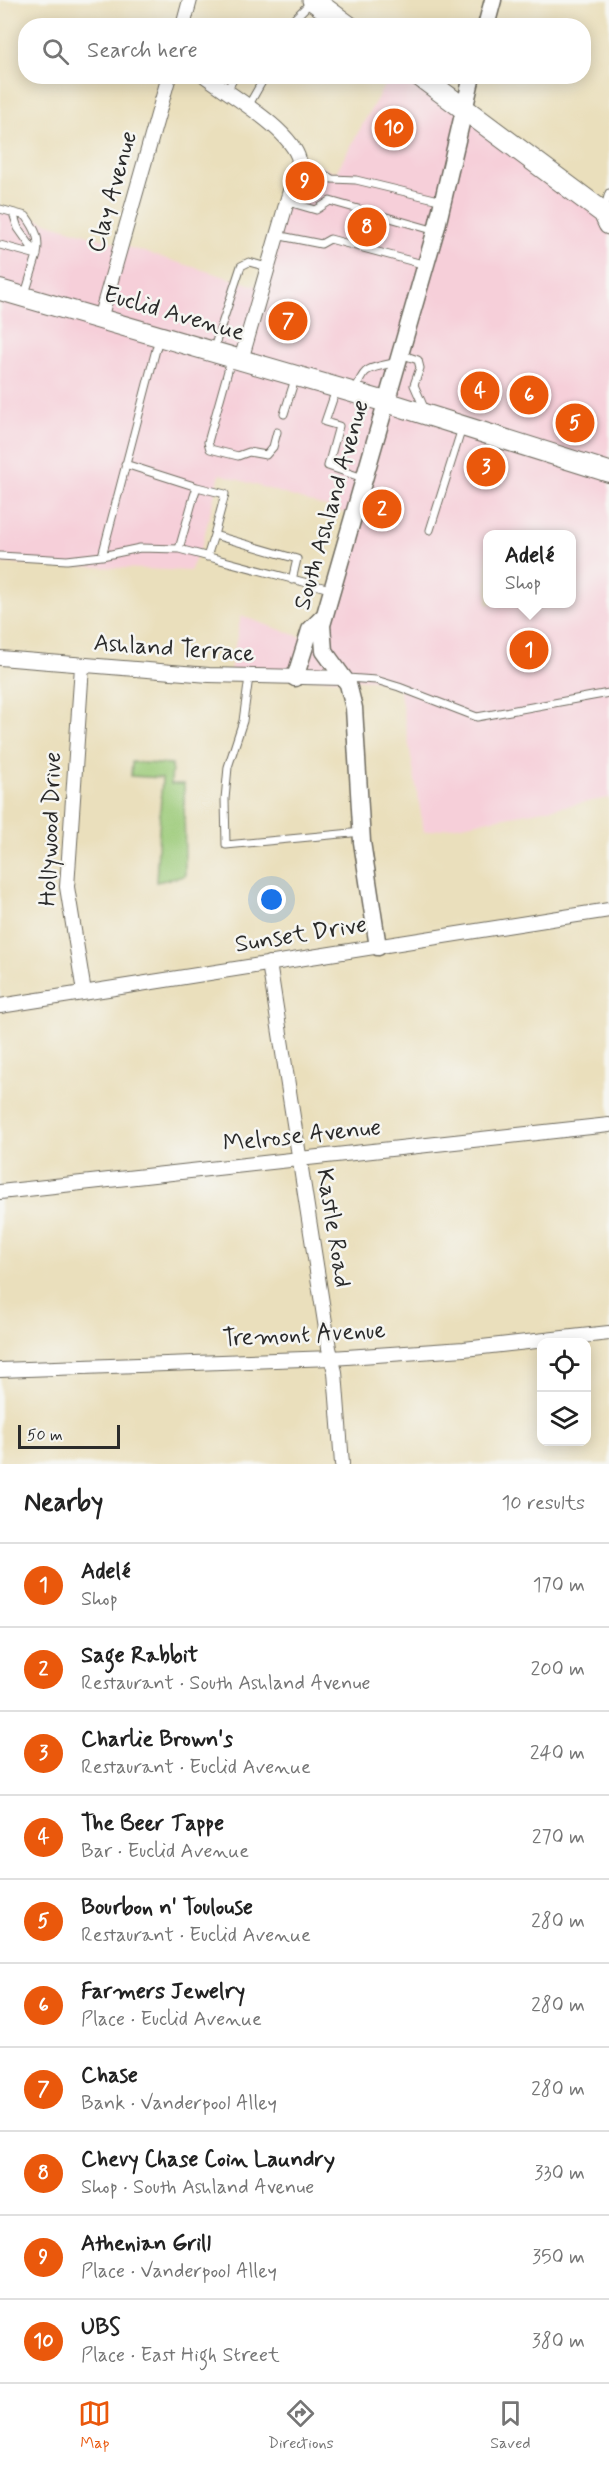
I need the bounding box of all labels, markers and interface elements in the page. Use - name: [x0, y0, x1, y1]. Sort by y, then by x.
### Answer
- search box: [18, 18, 591, 84]
- icon: search: [39, 35, 72, 68]
- text: Search here: [87, 37, 198, 65]
- pin: 10: [374, 106, 414, 150]
- street label: Clay Avenue: [81, 128, 145, 256]
- pin: 9: [286, 158, 324, 204]
- pin: 8: [348, 204, 386, 250]
- street label: Euclid Avenue: [100, 279, 248, 349]
- pin: 7: [268, 298, 308, 344]
- pin: 4: [460, 368, 500, 414]
- pin: 6: [510, 372, 548, 418]
- street label: South Ashland Avenue: [287, 396, 377, 614]
- pin: 5: [556, 400, 594, 446]
- pin: 3: [466, 444, 506, 490]
- pin: 2: [362, 486, 401, 532]
- popup: [483, 530, 576, 608]
- text: Adelé: [505, 542, 554, 570]
- text: Shop: [505, 570, 541, 597]
- street label: Ashland Terrace: [93, 628, 255, 670]
- pin: 1: [510, 628, 548, 672]
- street label: Hollywood Drive: [33, 751, 69, 907]
- your location: [257, 885, 286, 914]
- street label: Sunset Drive: [233, 909, 369, 961]
- street label: Melrose Avenue: [221, 1112, 383, 1160]
- street label: Kastle Road: [308, 1166, 358, 1290]
- street label: Tremont Avenue: [222, 1315, 386, 1355]
- map controls: [537, 1338, 591, 1446]
- button: locate: [537, 1338, 591, 1392]
- button: layers: [537, 1392, 591, 1446]
- scale bar: [18, 1422, 120, 1450]
- text: 50 m: [27, 1425, 63, 1446]
- text: Nearby: [24, 1486, 103, 1520]
- text: 10 results: [501, 1490, 585, 1517]
- text: Adelé: [81, 1558, 131, 1586]
- text: 1: [39, 1572, 48, 1599]
- text: 170 m: [533, 1572, 585, 1599]
- text: Shop: [81, 1586, 118, 1613]
- text: Sage Rabbit: [81, 1642, 198, 1670]
- text: 2: [39, 1656, 48, 1683]
- text: 200 m: [530, 1656, 585, 1683]
- text: Restaurant · South Ashland Avenue: [81, 1670, 371, 1697]
- text: Charlie Brown's: [81, 1726, 233, 1754]
- text: 3: [39, 1740, 48, 1767]
- text: 240 m: [530, 1740, 585, 1767]
- text: Restaurant · Euclid Avenue: [81, 1754, 311, 1781]
- text: The Beer Tappe: [81, 1810, 224, 1838]
- text: 4: [38, 1824, 49, 1851]
- text: 270 m: [532, 1824, 585, 1851]
- text: Bar · Euclid Avenue: [81, 1838, 249, 1865]
- text: Bourbon n' Toulouse: [81, 1894, 253, 1922]
- text: 5: [38, 1908, 50, 1935]
- text: 280 m: [531, 1908, 585, 1935]
- text: Restaurant · Euclid Avenue: [81, 1922, 311, 1949]
- text: Farmers Jewelry: [81, 1978, 245, 2006]
- text: 6: [38, 1992, 49, 2019]
- text: 280 m: [531, 1992, 585, 2019]
- text: Place · Euclid Avenue: [81, 2006, 262, 2033]
- text: Chase: [81, 2062, 138, 2090]
- text: 7: [37, 2076, 50, 2103]
- text: 280 m: [531, 2076, 585, 2103]
- text: Bank · Vanderpool Alley: [81, 2090, 277, 2117]
- text: Chevy Chase Coin Laundry: [81, 2146, 335, 2174]
- text: 8: [38, 2160, 49, 2187]
- text: 330 m: [534, 2160, 585, 2187]
- text: Shop · South Ashland Avenue: [81, 2174, 314, 2201]
- text: Athenian Grill: [81, 2230, 211, 2258]
- text: 9: [39, 2244, 48, 2271]
- text: 350 m: [532, 2244, 585, 2271]
- text: Place · Vanderpool Alley: [81, 2258, 277, 2285]
- text: UBS: [81, 2314, 120, 2342]
- text: 10: [33, 2328, 54, 2355]
- text: 380 m: [532, 2328, 585, 2355]
- text: Place · East High Street: [81, 2342, 280, 2369]
- tab: Map: [78, 2397, 111, 2454]
- tab: Directions: [268, 2397, 334, 2454]
- tab: Saved: [490, 2397, 531, 2454]

